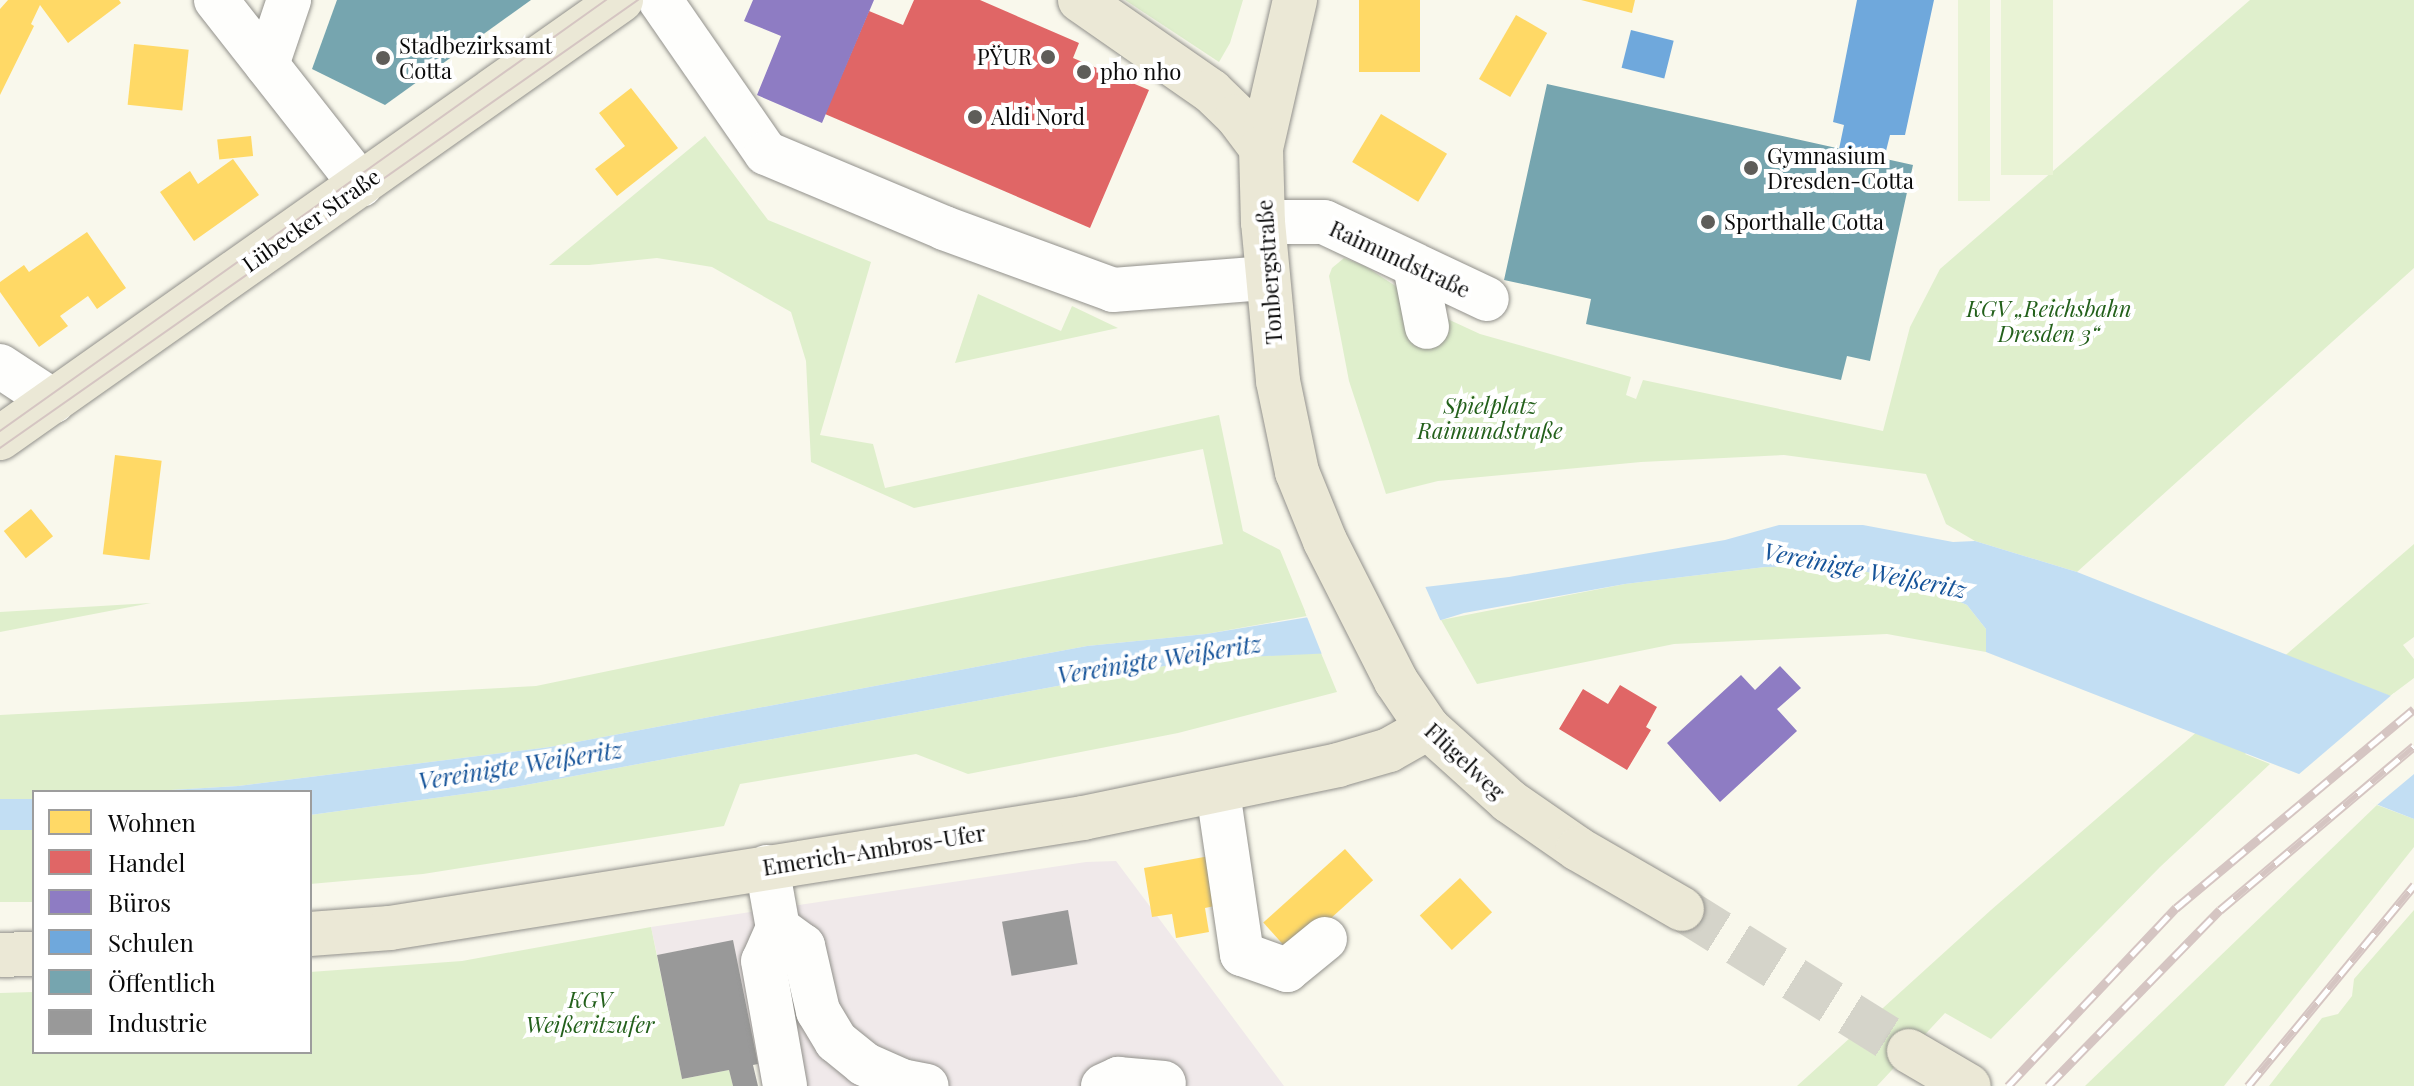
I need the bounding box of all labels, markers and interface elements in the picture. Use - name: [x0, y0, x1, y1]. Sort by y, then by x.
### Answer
- place label: Stadbezirksamt Cotta: [399, 32, 552, 84]
- place label: PŸUR: [977, 44, 1032, 70]
- marker: PŸUR: [1039, 48, 1057, 66]
- marker: Stadbezirksamt Cotta: [374, 49, 392, 67]
- place label: pho nho: [1100, 59, 1181, 85]
- marker: pho nho: [1075, 63, 1093, 81]
- place label: Aldi Nord: [991, 104, 1085, 130]
- marker: Aldi Nord: [966, 108, 984, 126]
- place label: Gymnasium Dresden-Cotta: [1767, 142, 1914, 194]
- marker: Gymnasium Dresden-Cotta: [1742, 159, 1760, 177]
- street label: Lübecker Straße: [237, 163, 385, 277]
- street label: Tonbergstraße: [1251, 199, 1287, 345]
- place label: Sporthalle Cotta: [1724, 209, 1884, 235]
- marker: Sporthalle Cotta: [1699, 213, 1717, 231]
- street label: Raimundstraße: [1325, 215, 1475, 303]
- park label: KGV „Reichsbahn Dresden 3“: [1966, 295, 2132, 346]
- park label: Spielplatz Raimundstraße: [1417, 392, 1563, 444]
- water label: Vereinigte Weißeritz: [1761, 536, 1969, 604]
- water label: Vereinigte Weißeritz: [1055, 629, 1263, 689]
- street label: Flügelweg: [1420, 717, 1510, 805]
- water label: Vereinigte Weißeritz: [416, 735, 624, 795]
- legend: [32, 790, 312, 1054]
- text: Wohnen: [108, 806, 196, 838]
- street label: Emerich-Ambros-Ufer: [761, 819, 987, 881]
- text: Handel: [108, 846, 185, 878]
- text: Büros: [108, 886, 171, 918]
- text: Schulen: [108, 926, 194, 958]
- text: Öffentlich: [108, 966, 215, 998]
- park label: KGV Weißeritzufer: [526, 986, 654, 1038]
- text: Industrie: [108, 1006, 207, 1038]

